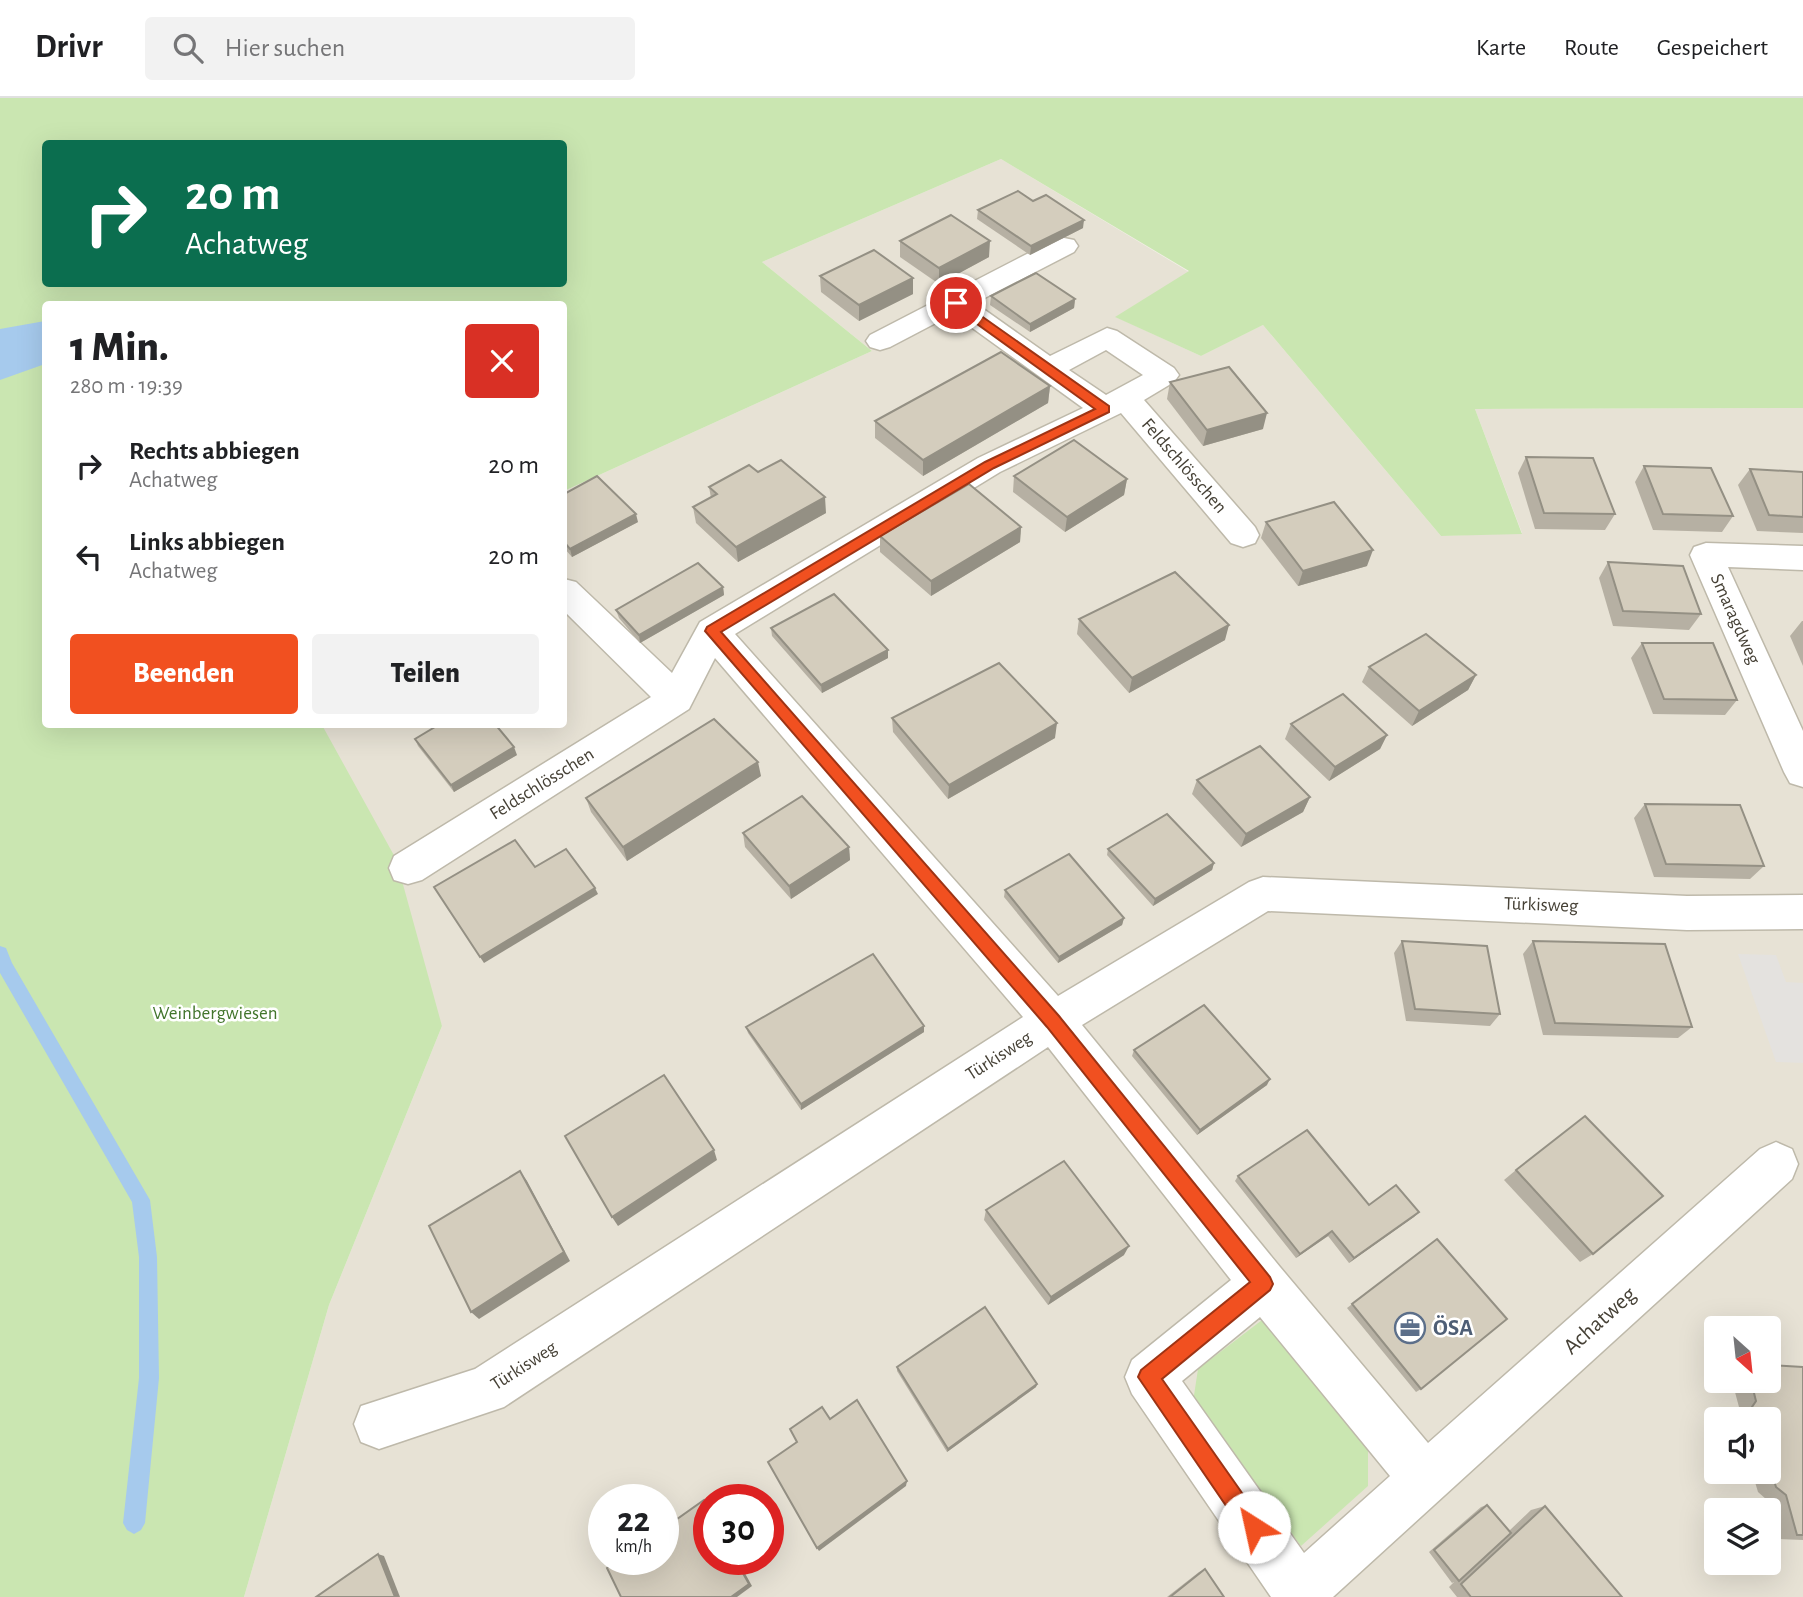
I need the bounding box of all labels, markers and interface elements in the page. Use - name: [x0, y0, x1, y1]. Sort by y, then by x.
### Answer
- search box: [145, 17, 635, 80]
- icon: search: [169, 29, 207, 67]
- text: Drivr: [35, 31, 103, 64]
- text: Hier suchen: [225, 35, 345, 61]
- text: Karte: [1476, 36, 1526, 60]
- text: Route: [1564, 36, 1619, 60]
- text: Gespeichert: [1657, 36, 1768, 60]
- icon: right: [70, 168, 161, 259]
- text: 20 m: [185, 170, 281, 219]
- text: Achatweg: [185, 228, 308, 260]
- pin: [926, 273, 986, 333]
- icon: arrive: [937, 284, 975, 322]
- button: close: [465, 324, 539, 398]
- text: 1 Min.: [70, 326, 169, 368]
- text: 280 m · 19:39: [70, 375, 183, 398]
- street label: Feldschlösschen: [1138, 415, 1230, 517]
- text: Rechts abbiegen: [129, 438, 300, 464]
- icon: right: [70, 447, 108, 485]
- text: 20 m: [488, 452, 539, 478]
- text: Achatweg: [129, 469, 217, 492]
- text: Links abbiegen: [129, 529, 285, 555]
- icon: left: [70, 538, 108, 576]
- text: 20 m: [488, 543, 539, 569]
- text: Achatweg: [129, 560, 217, 583]
- street label: Smaragdweg: [1707, 571, 1764, 668]
- button: Beenden: [70, 634, 298, 714]
- button: Teilen: [312, 634, 539, 714]
- street label: Feldschlösschen: [487, 744, 597, 824]
- street label: Türkisweg: [1504, 894, 1579, 916]
- park label: Weinbergwiesen: [153, 1004, 277, 1023]
- street label: Türkisweg: [963, 1027, 1036, 1084]
- street label: Achatweg: [1559, 1282, 1641, 1359]
- office icon: ÖSA: [1393, 1311, 1427, 1345]
- place label: ÖSA: [1433, 1315, 1473, 1340]
- north arrow: [1704, 1316, 1782, 1393]
- map controls: [1704, 1316, 1781, 1575]
- street label: Türkisweg: [488, 1337, 561, 1394]
- button: sound: [1704, 1407, 1781, 1484]
- speed limit sign: 30: [693, 1484, 784, 1575]
- position arrow: [1217, 1490, 1291, 1564]
- button: layers: [1704, 1498, 1781, 1575]
- text: 22: [617, 1503, 650, 1538]
- text: km/h: [615, 1538, 652, 1556]

